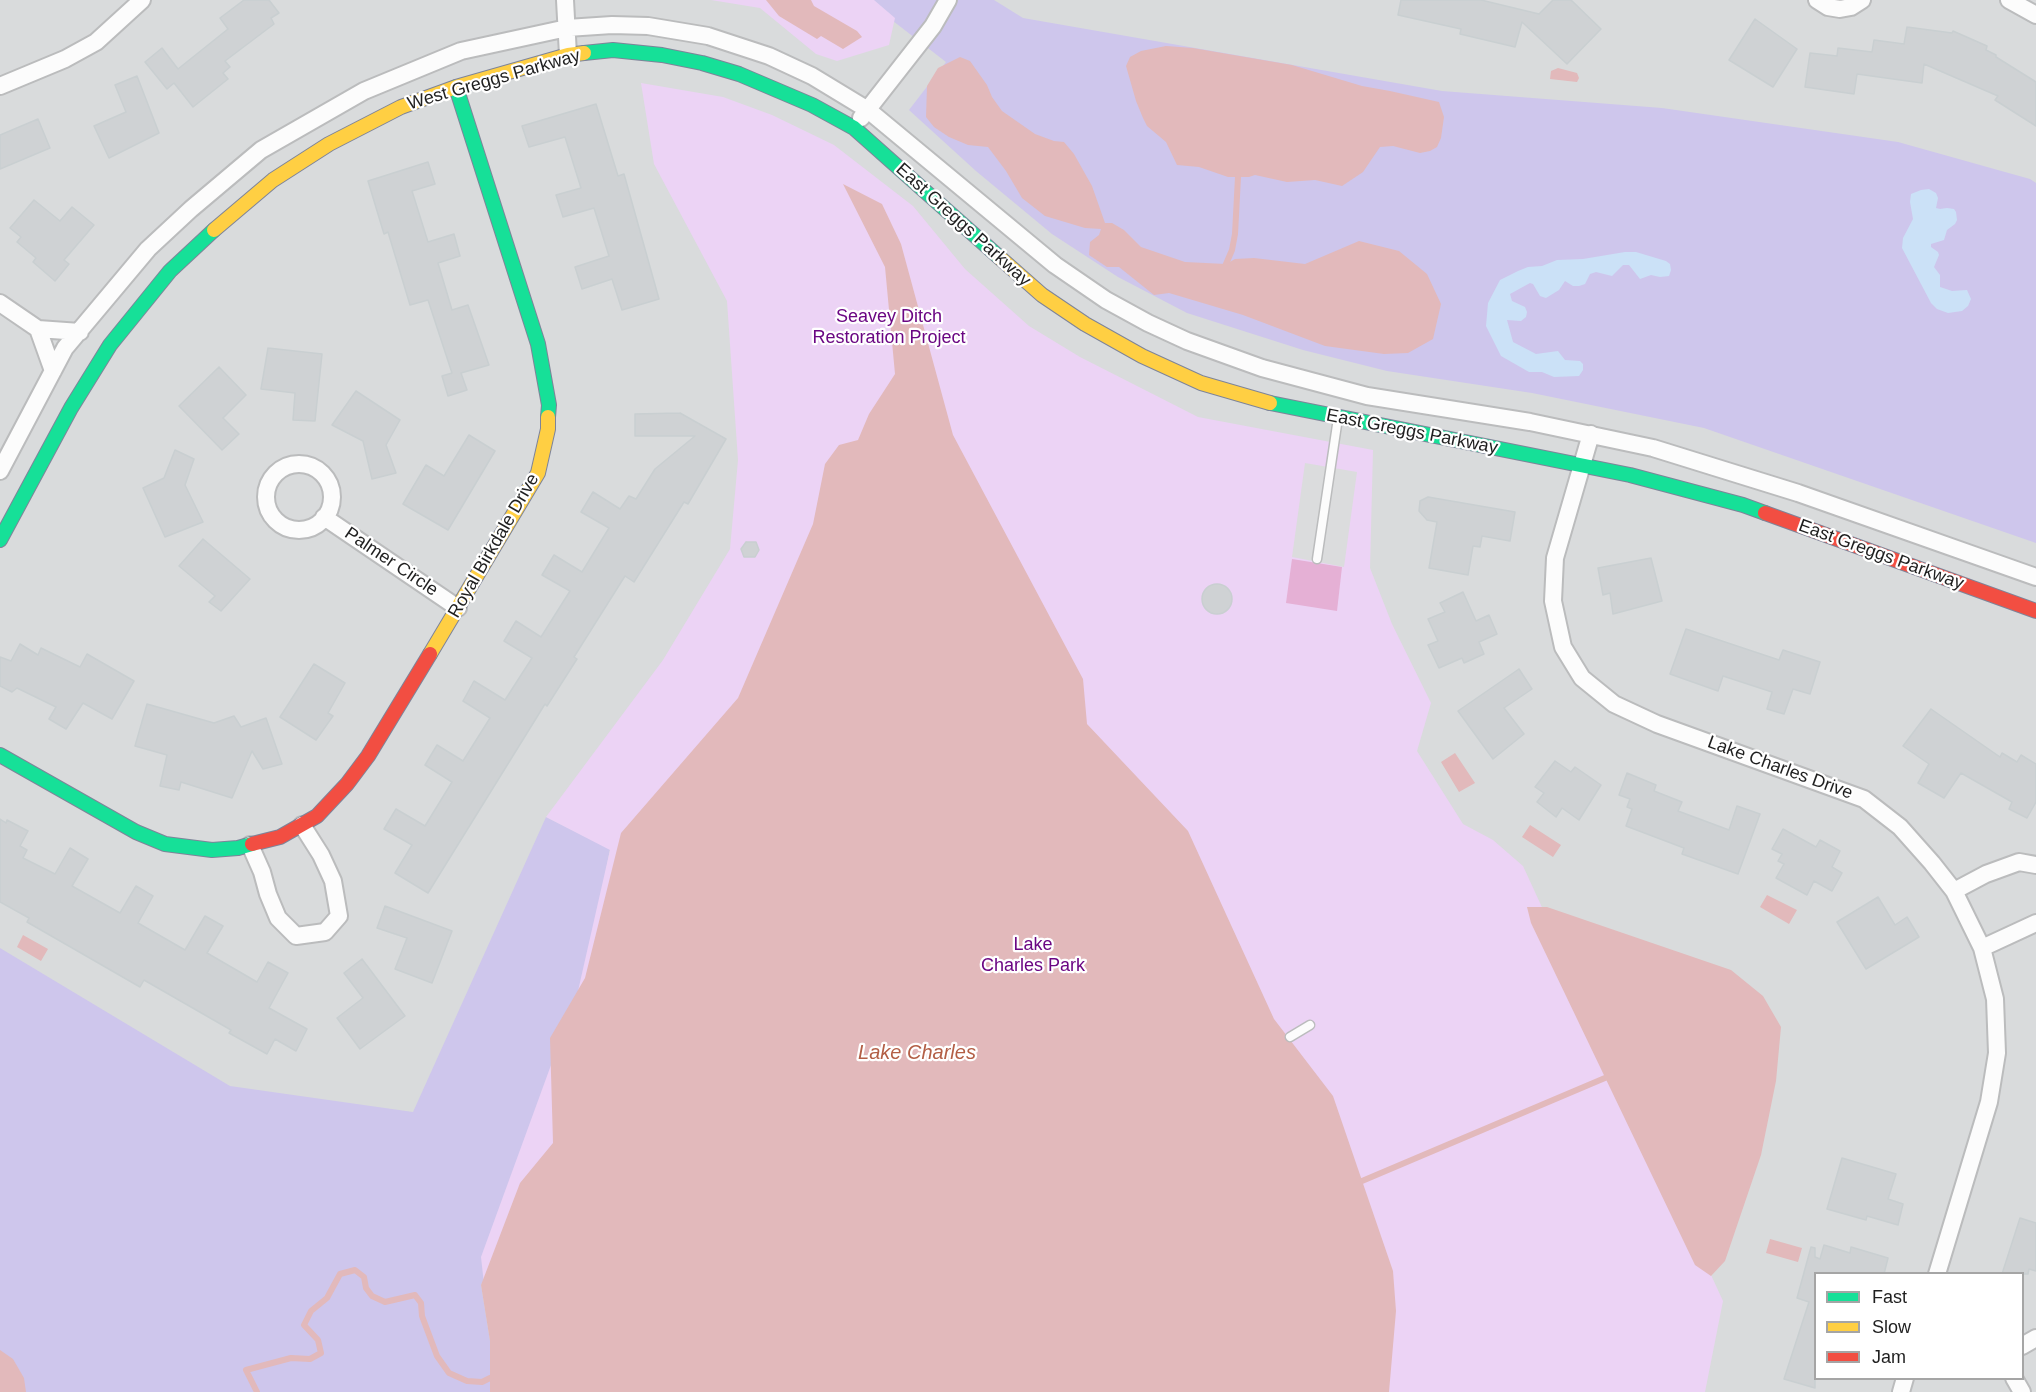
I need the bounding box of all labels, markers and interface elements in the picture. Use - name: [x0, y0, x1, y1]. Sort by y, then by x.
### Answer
- street label: West Greggs Parkway: [405, 45, 583, 115]
- street label: East Greggs Parkway: [891, 159, 1035, 291]
- park label: Seavey Ditch Restoration Project: [812, 306, 966, 348]
- street label: East Greggs Parkway: [1325, 405, 1499, 459]
- street label: Royal Birkdale Drive: [444, 470, 544, 622]
- street label: East Greggs Parkway: [1796, 515, 1966, 595]
- street label: Palmer Circle: [340, 523, 442, 601]
- street label: Lake Charles Drive: [1704, 732, 1856, 804]
- park label: Lake Charles Park: [981, 934, 1085, 976]
- water label: Lake Charles: [858, 1041, 976, 1065]
- legend: [1814, 1272, 2024, 1380]
- text: Fast: [1872, 1287, 1907, 1307]
- text: Slow: [1872, 1317, 1911, 1337]
- text: Jam: [1872, 1347, 1906, 1367]

